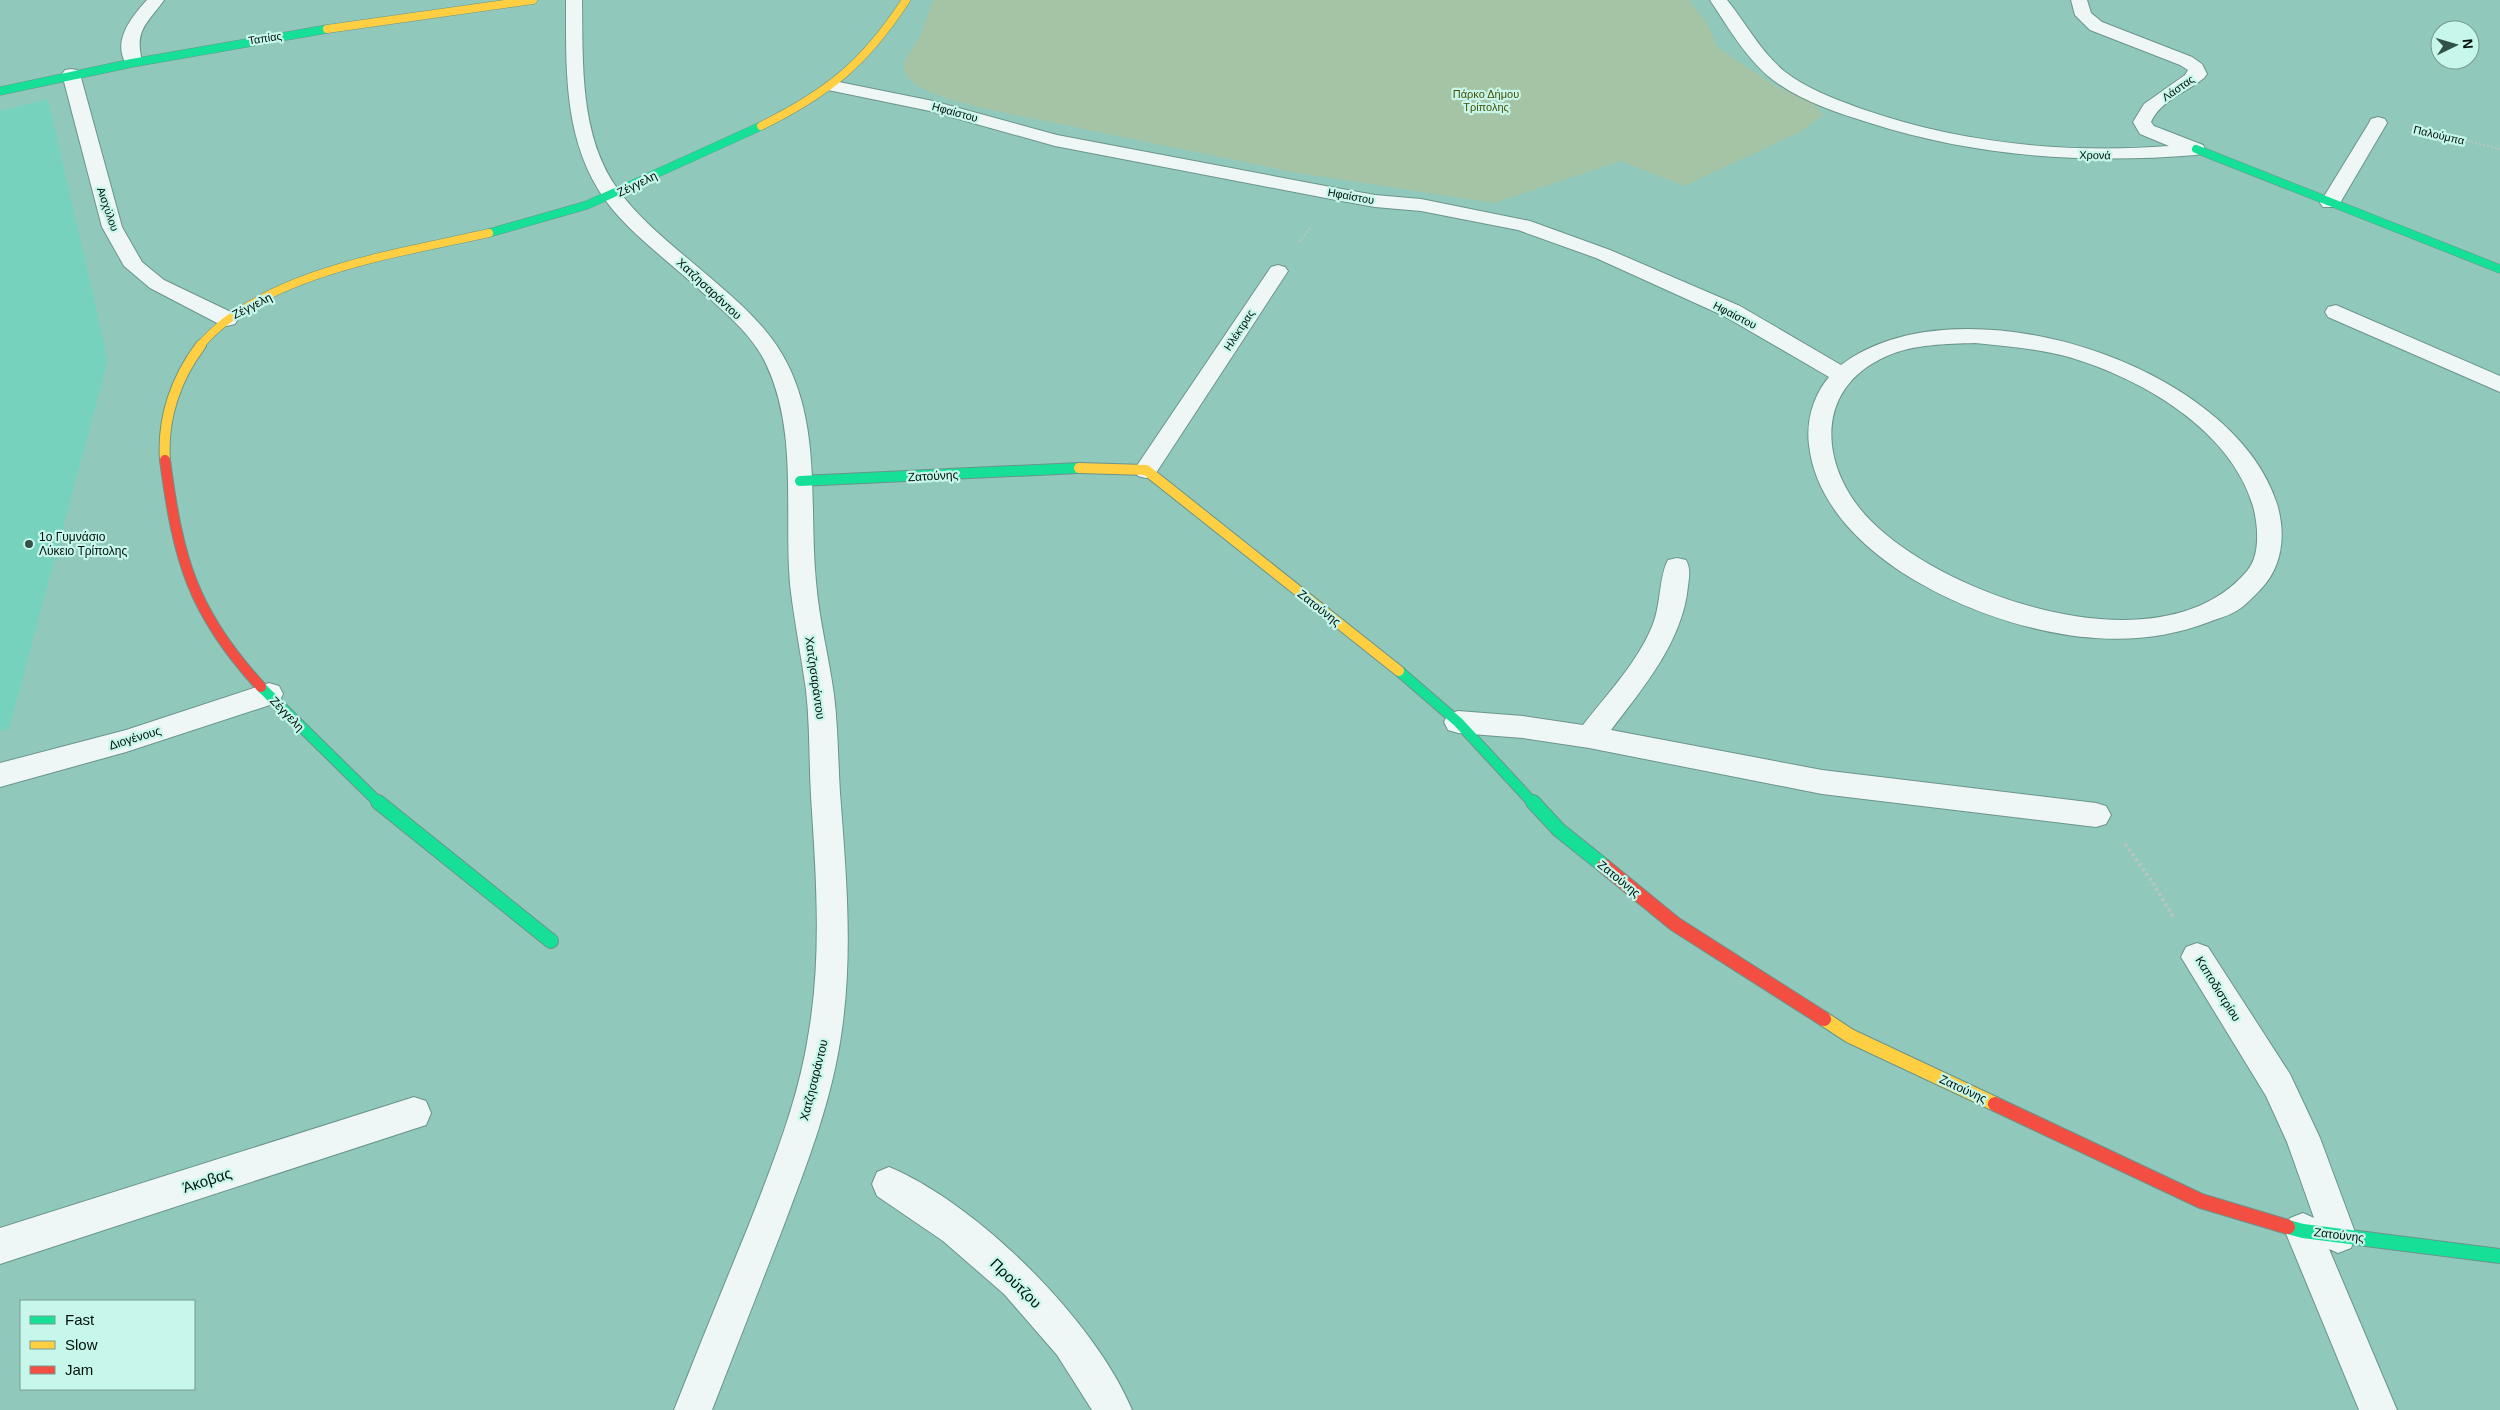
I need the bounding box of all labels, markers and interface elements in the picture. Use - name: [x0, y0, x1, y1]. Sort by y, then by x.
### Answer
- north arrow: [2430, 20, 2480, 70]
- street label: Ταπίας: [247, 29, 283, 47]
- text: N: [2460, 38, 2476, 50]
- street label: Λάστας: [2160, 73, 2196, 103]
- park label: Πάρκο Δήμου Τρίπολης: [1453, 88, 1519, 113]
- street label: Ηφαίστου: [931, 100, 979, 124]
- street label: Παλούμπα: [2412, 123, 2466, 147]
- street label: Χρονά: [2079, 149, 2112, 161]
- street label: Ζέγγελη: [615, 168, 659, 200]
- street label: Αισχύλου: [95, 185, 121, 233]
- street label: Ηφαίστου: [1327, 186, 1375, 206]
- street label: Χατζησαράντου: [674, 256, 744, 322]
- street label: Ζέγγελη: [230, 290, 274, 322]
- street label: Ηφαίστου: [1711, 299, 1759, 331]
- street label: Ηλέκτρας: [1221, 307, 1257, 353]
- street label: Ζατούνης: [907, 468, 959, 484]
- place label: 1ο Γυμνάσιο Λύκειο Τρίπολης: [39, 530, 127, 558]
- marker: 1ο Γυμνάσιο Λύκειο Τρίπολης: [23, 538, 35, 550]
- street label: Ζατούνης: [1295, 587, 1343, 629]
- street label: Χατζησαράντου: [802, 636, 828, 720]
- street label: Ζέγγελη: [267, 694, 307, 734]
- street label: Διογένους: [107, 723, 163, 753]
- street label: Ζατούνης: [1595, 858, 1643, 900]
- street label: Καποδιστρίου: [2193, 954, 2243, 1024]
- street label: Χατζησαράντου: [797, 1038, 831, 1122]
- street label: Ζατούνης: [1937, 1072, 1989, 1106]
- street label: Άκοβας: [181, 1164, 233, 1196]
- street label: Ζατούνης: [2313, 1225, 2365, 1245]
- street label: Προύτζου: [987, 1255, 1045, 1311]
- legend: [20, 1300, 195, 1390]
- text: Fast: [65, 1311, 95, 1328]
- text: Slow: [65, 1336, 98, 1353]
- text: Jam: [65, 1361, 93, 1378]

